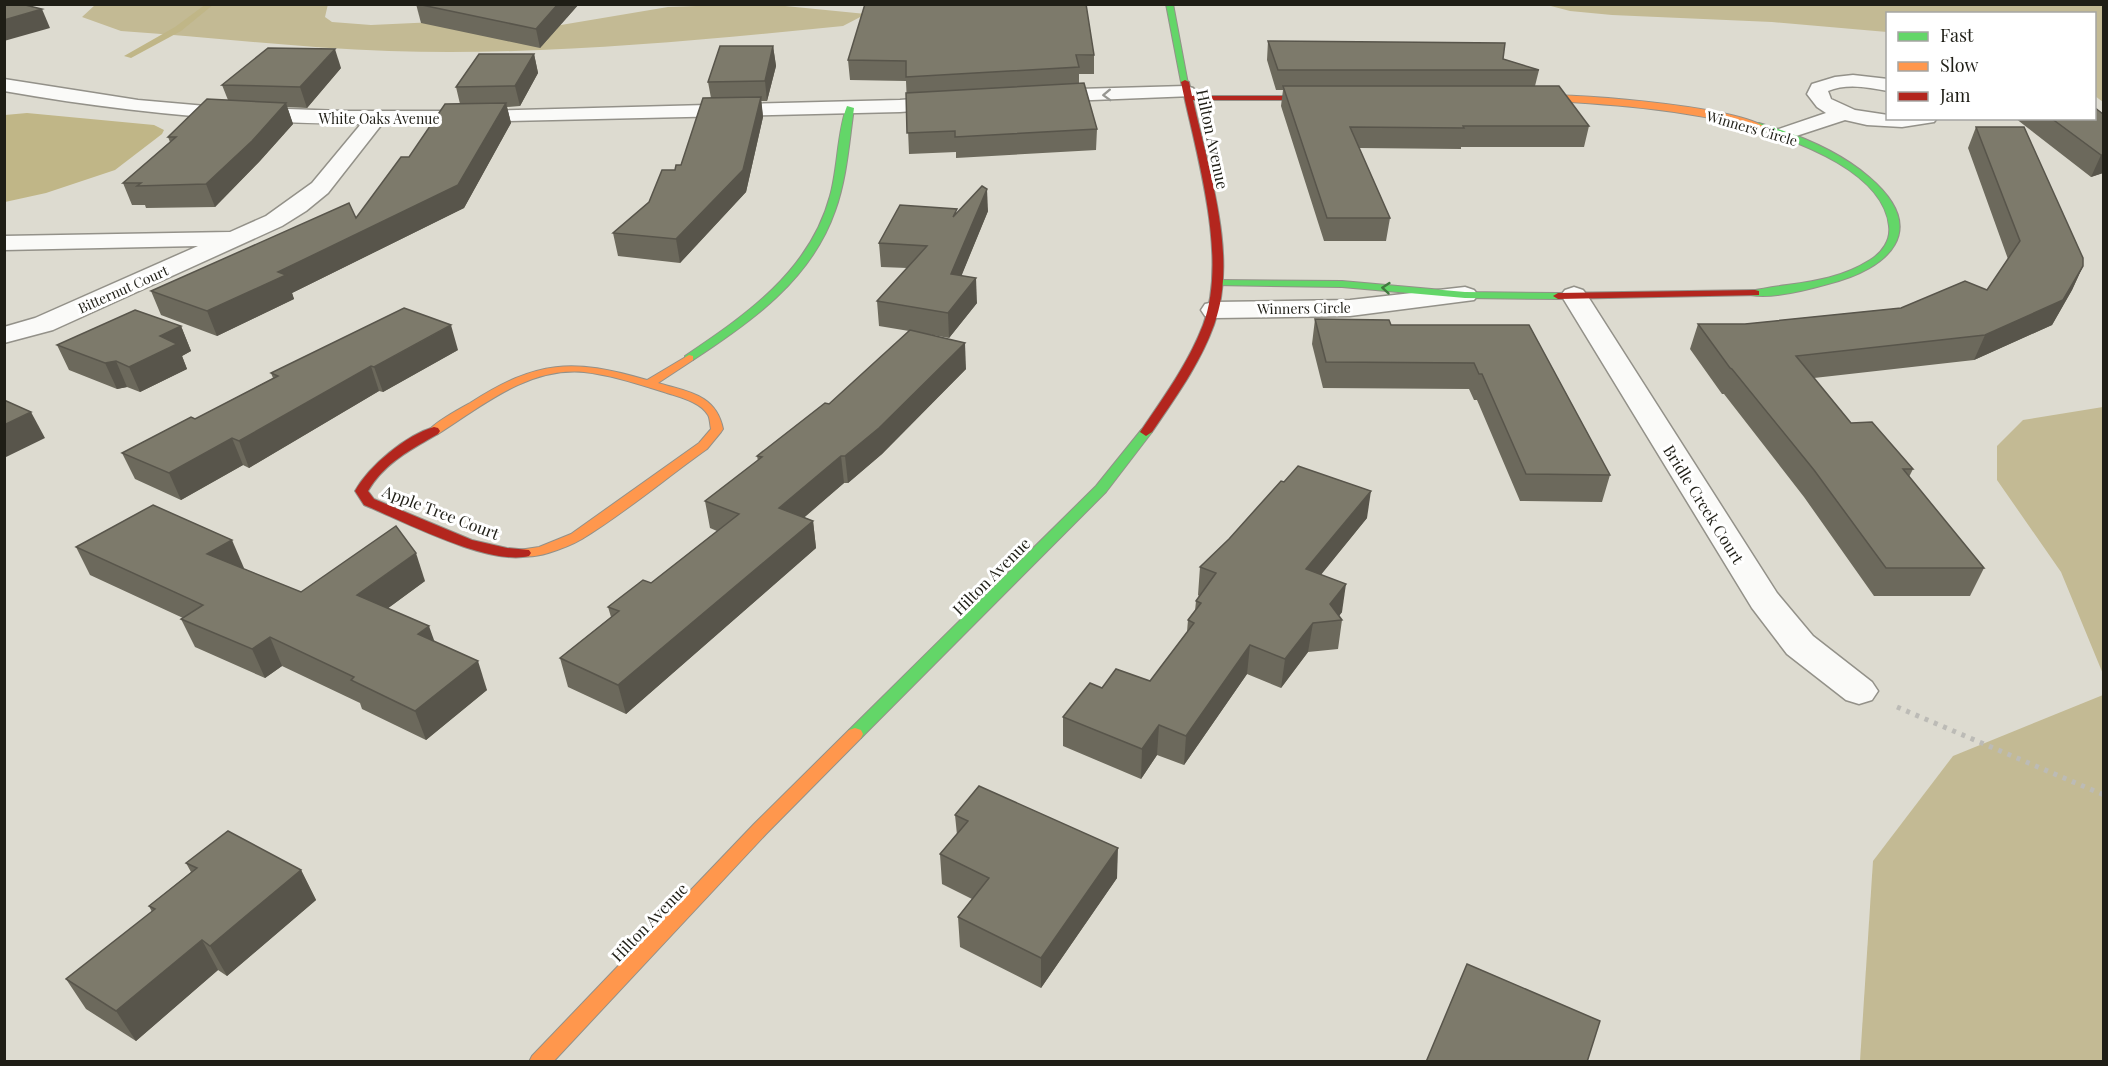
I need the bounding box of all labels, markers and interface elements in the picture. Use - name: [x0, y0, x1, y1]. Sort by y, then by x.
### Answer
- legend: [1886, 12, 2096, 120]
- text: Fast: [1940, 23, 1974, 47]
- text: Slow: [1940, 53, 1978, 77]
- text: Jam: [1939, 83, 1970, 107]
- street label: Hilton Avenue: [1192, 87, 1234, 191]
- one-way arrow: [1102, 88, 1111, 101]
- street label: Winners Circle: [1703, 106, 1800, 150]
- street label: White Oaks Avenue: [318, 109, 439, 128]
- street label: Bitternut Court: [75, 260, 172, 317]
- one-way arrow: [1381, 282, 1390, 295]
- street label: Winners Circle: [1256, 298, 1351, 318]
- street label: Bridle Creek Court: [1659, 441, 1749, 567]
- street label: Apple Tree Court: [379, 480, 503, 544]
- street label: Hilton Avenue: [948, 533, 1034, 619]
- street label: Hilton Avenue: [606, 878, 692, 966]

